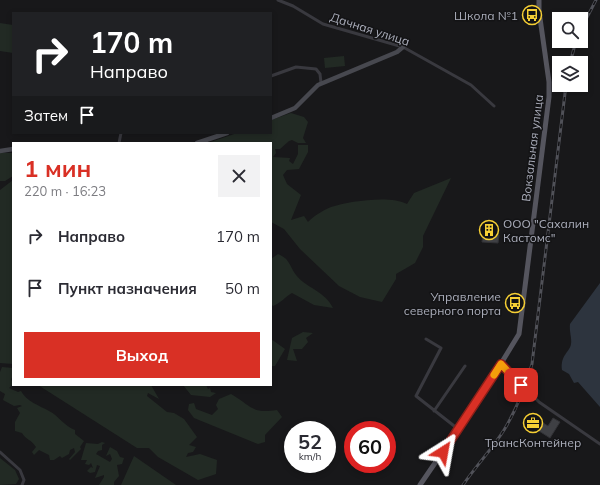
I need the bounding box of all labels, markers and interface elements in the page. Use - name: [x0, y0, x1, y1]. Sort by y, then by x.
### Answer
- bus stop icon: Школа №1: [521, 4, 543, 26]
- place label: Школа №1: [454, 8, 518, 23]
- street label: Дачная улица: [328, 9, 412, 49]
- map controls: [552, 12, 588, 92]
- button: search: [552, 12, 588, 48]
- text: 170 m: [90, 25, 173, 60]
- icon: right: [24, 28, 76, 80]
- button: layers: [552, 56, 588, 92]
- text: Направо: [90, 60, 168, 83]
- street label: Вокзальная улица: [518, 94, 546, 202]
- icon: arrive: [76, 104, 98, 126]
- text: Затем: [24, 106, 68, 125]
- text: 1 мин: [24, 153, 91, 183]
- button: close: [218, 155, 260, 197]
- text: 220 m · 16:23: [24, 183, 106, 199]
- place label: ООО "Сахалин Кастомс": [503, 216, 589, 245]
- building icon: ООО "Сахалин Кастомс": [478, 219, 500, 241]
- icon: right: [24, 225, 46, 247]
- text: Направо: [58, 227, 125, 246]
- text: 170 m: [216, 227, 260, 246]
- icon: arrive: [24, 277, 46, 299]
- text: Пункт назначения: [58, 279, 197, 298]
- text: 50 m: [225, 279, 260, 298]
- place label: Управление северного порта: [404, 289, 501, 318]
- bus stop icon: Управление северного порта: [504, 292, 526, 314]
- button: Выход: [24, 332, 260, 378]
- pin: [504, 368, 538, 402]
- icon: arrive: [510, 374, 532, 396]
- office icon: ТрансКонтейнер: [522, 412, 544, 434]
- speed limit sign: 60: [344, 421, 396, 473]
- text: 52: [298, 429, 322, 454]
- position arrow: [422, 431, 464, 473]
- place label: ТрансКонтейнер: [485, 435, 581, 450]
- text: km/h: [299, 450, 321, 463]

